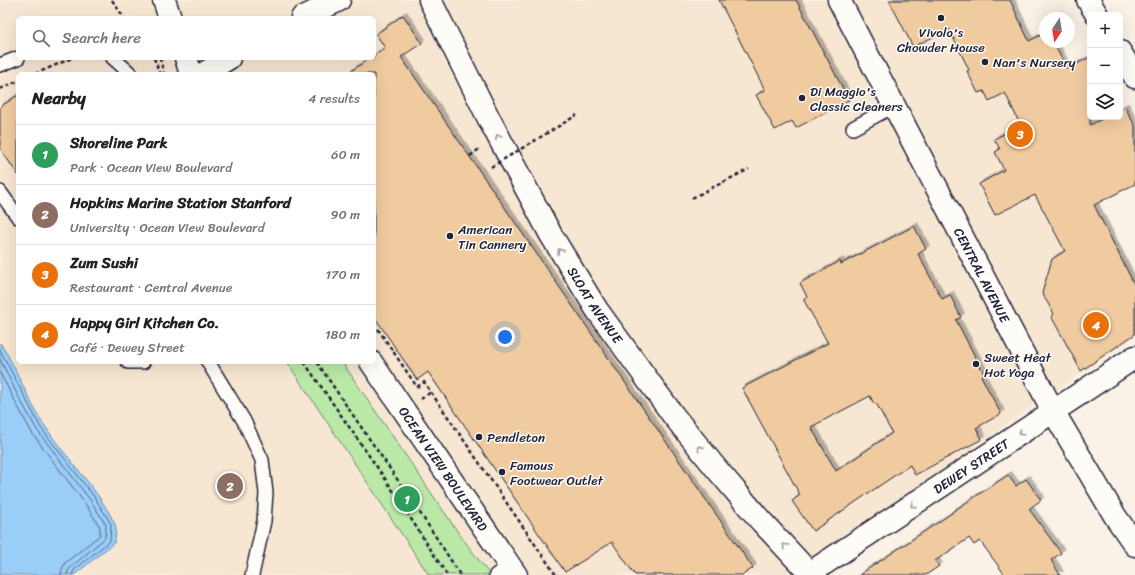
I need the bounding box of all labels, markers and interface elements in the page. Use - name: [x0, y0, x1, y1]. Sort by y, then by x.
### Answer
- north arrow: [1039, 12, 1075, 48]
- map controls: [1087, 12, 1123, 120]
- button: +: [1087, 12, 1123, 48]
- marker: Vivolo's Chowder House: [936, 13, 946, 23]
- search box: [16, 16, 376, 60]
- place label: Vivolo's Chowder House: [897, 21, 985, 59]
- text: Search here: [62, 25, 141, 51]
- icon: search: [30, 27, 52, 49]
- button: −: [1087, 48, 1123, 84]
- place label: Nan's Nursery: [993, 51, 1076, 74]
- marker: Nan's Nursery: [980, 57, 990, 67]
- place label: Di Maggio's Classic Cleaners: [810, 80, 903, 118]
- text: Nearby: [32, 83, 86, 113]
- button: layers: [1087, 84, 1123, 120]
- text: 4 results: [308, 87, 360, 110]
- marker: Di Maggio's Classic Cleaners: [797, 93, 807, 103]
- pin: 3: [1007, 119, 1033, 149]
- text: Shoreline Park: [70, 130, 168, 156]
- one-way arrow: [495, 133, 503, 141]
- text: 1: [42, 143, 48, 166]
- text: 60 m: [331, 143, 360, 166]
- text: Park · Ocean View Boulevard: [70, 156, 232, 179]
- text: Hopkins Marine Station Stanford: [70, 190, 291, 216]
- text: 2: [41, 203, 49, 226]
- text: 90 m: [330, 203, 360, 226]
- text: University · Ocean View Boulevard: [70, 216, 265, 239]
- place label: American Tin Cannery: [457, 218, 527, 256]
- street label: CENTRAL AVENUE: [947, 223, 1016, 328]
- marker: American Tin Cannery: [445, 231, 455, 241]
- one-way arrow: [558, 248, 565, 255]
- text: Zum Sushi: [70, 250, 138, 276]
- street label: SLOAT AVENUE: [561, 262, 629, 349]
- text: 3: [41, 263, 49, 286]
- text: 170 m: [325, 263, 360, 286]
- text: Restaurant · Central Avenue: [70, 276, 233, 299]
- text: Happy Girl Kitchen Co.: [70, 310, 219, 336]
- pin: 4: [1083, 310, 1109, 340]
- text: 4: [41, 323, 49, 346]
- text: 180 m: [325, 323, 360, 346]
- your location: [495, 327, 515, 347]
- text: Café · Dewey Street: [70, 336, 185, 359]
- place label: Sweet Heat Hot Yoga: [984, 346, 1052, 384]
- marker: Sweet Heat Hot Yoga: [971, 359, 981, 369]
- street label: OCEAN VIEW BOULEVARD: [392, 402, 494, 536]
- place label: Pendleton: [487, 426, 545, 449]
- one-way arrow: [1018, 428, 1025, 435]
- marker: Pendleton: [474, 432, 484, 442]
- street label: DEWEY STREET: [929, 432, 1015, 500]
- one-way arrow: [697, 446, 704, 453]
- place label: Famous Footwear Outlet: [510, 454, 604, 492]
- marker: Famous Footwear Outlet: [497, 467, 507, 477]
- pin: 2: [217, 471, 243, 501]
- pin: 1: [394, 484, 420, 514]
- one-way arrow: [910, 500, 917, 507]
- one-way arrow: [783, 544, 790, 551]

